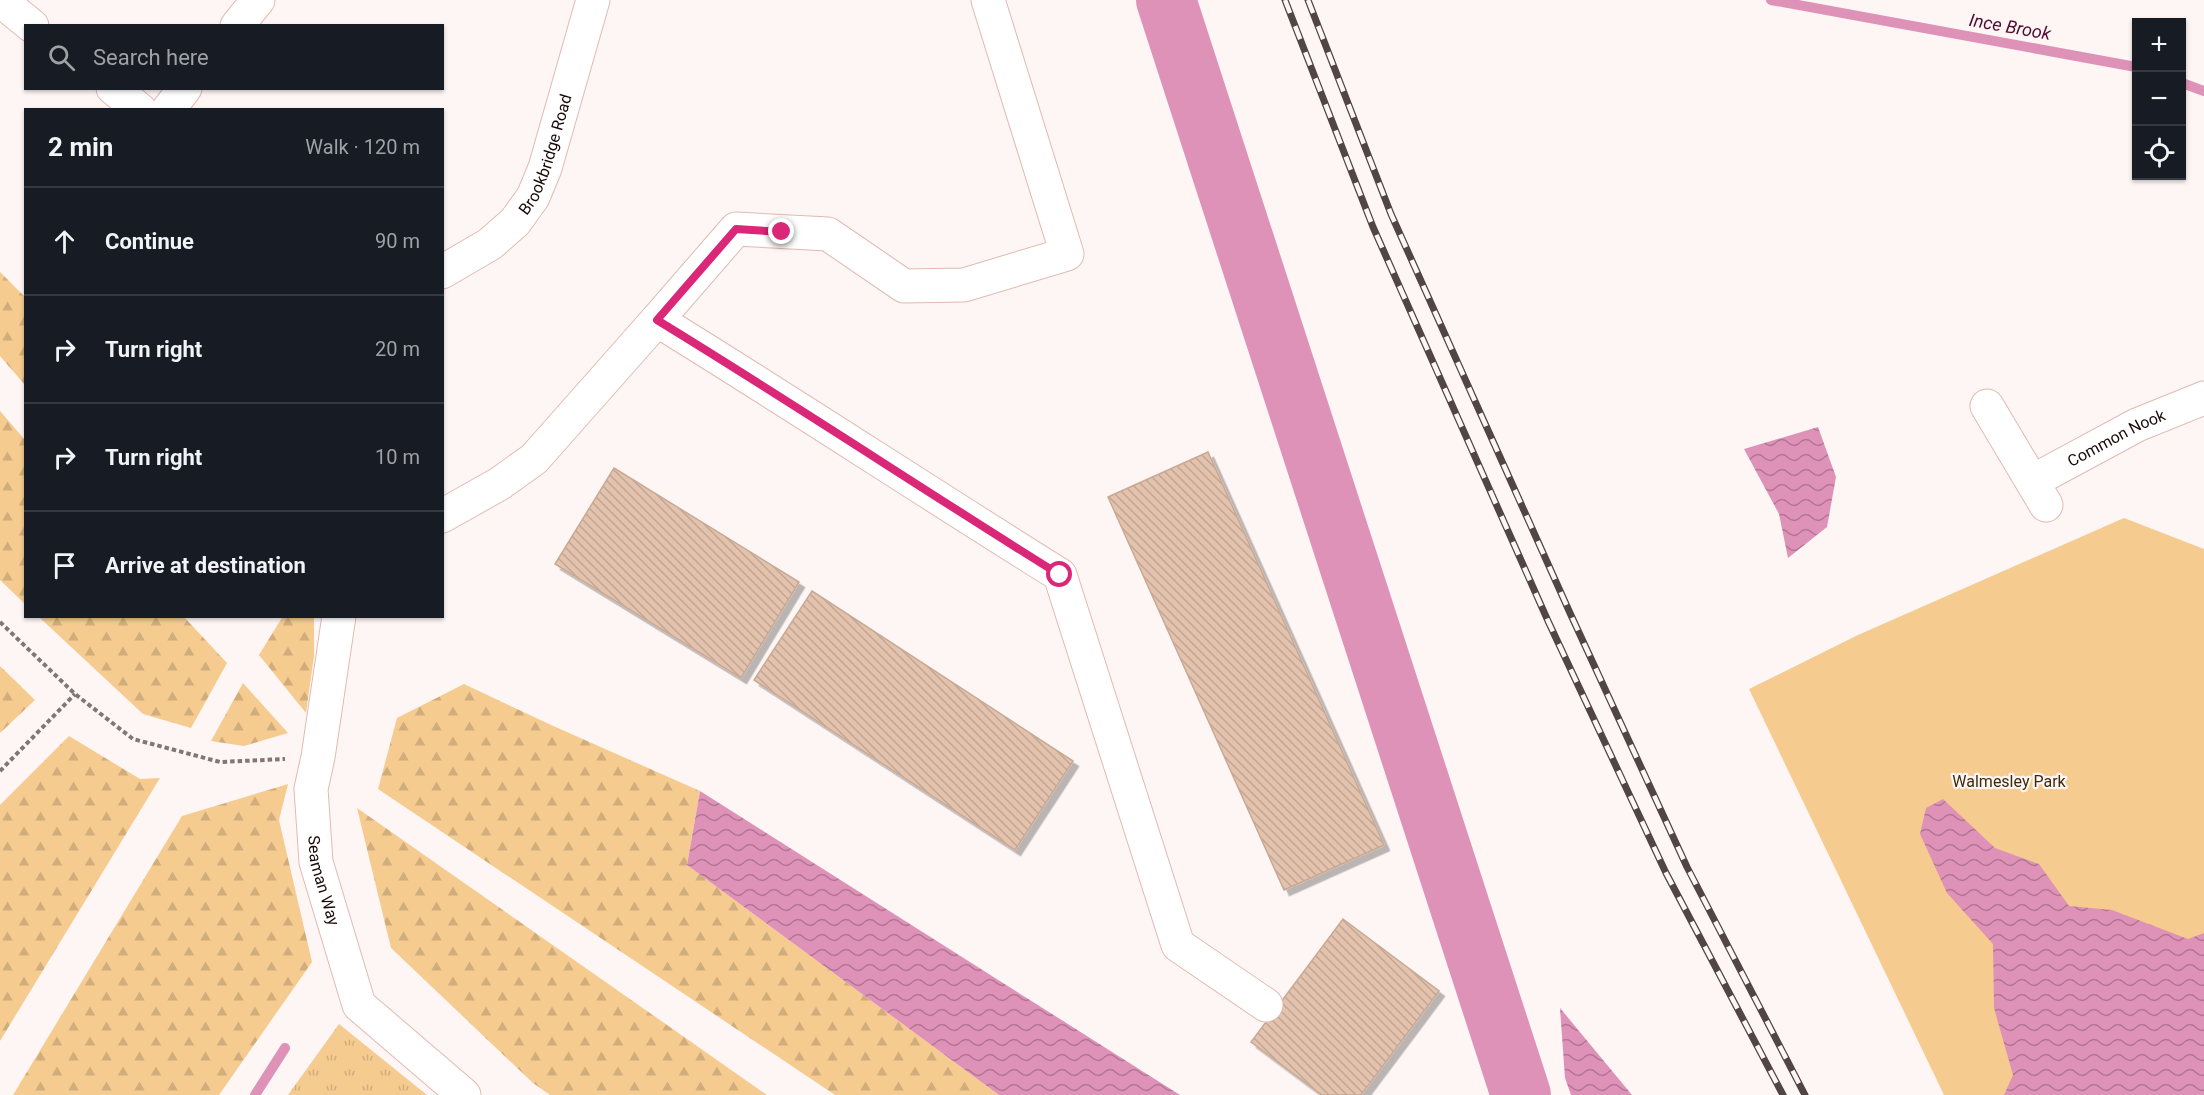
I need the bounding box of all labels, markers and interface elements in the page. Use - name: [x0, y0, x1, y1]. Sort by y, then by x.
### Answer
- water label: Ince Brook: [1968, 9, 2054, 44]
- map controls: [2132, 18, 2186, 180]
- button: +: [2132, 18, 2186, 72]
- search box: [24, 24, 444, 90]
- icon: search: [45, 41, 78, 74]
- text: Search here: [93, 45, 209, 70]
- button: −: [2132, 72, 2186, 126]
- street label: Brookbridge Road: [514, 92, 576, 218]
- button: locate: [2132, 126, 2186, 180]
- text: 2 min: [48, 132, 113, 162]
- text: Walk · 120 m: [305, 135, 420, 159]
- route end: [768, 218, 794, 244]
- icon: ahead: [48, 225, 81, 258]
- text: Continue: [105, 229, 194, 254]
- text: 90 m: [375, 229, 420, 253]
- icon: right: [48, 333, 81, 366]
- text: Turn right: [105, 337, 202, 362]
- text: 20 m: [375, 337, 420, 361]
- street label: Common Nook: [2064, 405, 2169, 471]
- icon: right: [48, 441, 81, 474]
- text: Turn right: [105, 445, 202, 470]
- text: 10 m: [375, 445, 420, 469]
- icon: arrive: [48, 549, 81, 582]
- text: Arrive at destination: [105, 553, 306, 578]
- route start: [1046, 561, 1072, 587]
- park label: Walmesley Park: [1952, 772, 2067, 791]
- street label: Seaman Way: [304, 835, 344, 928]

